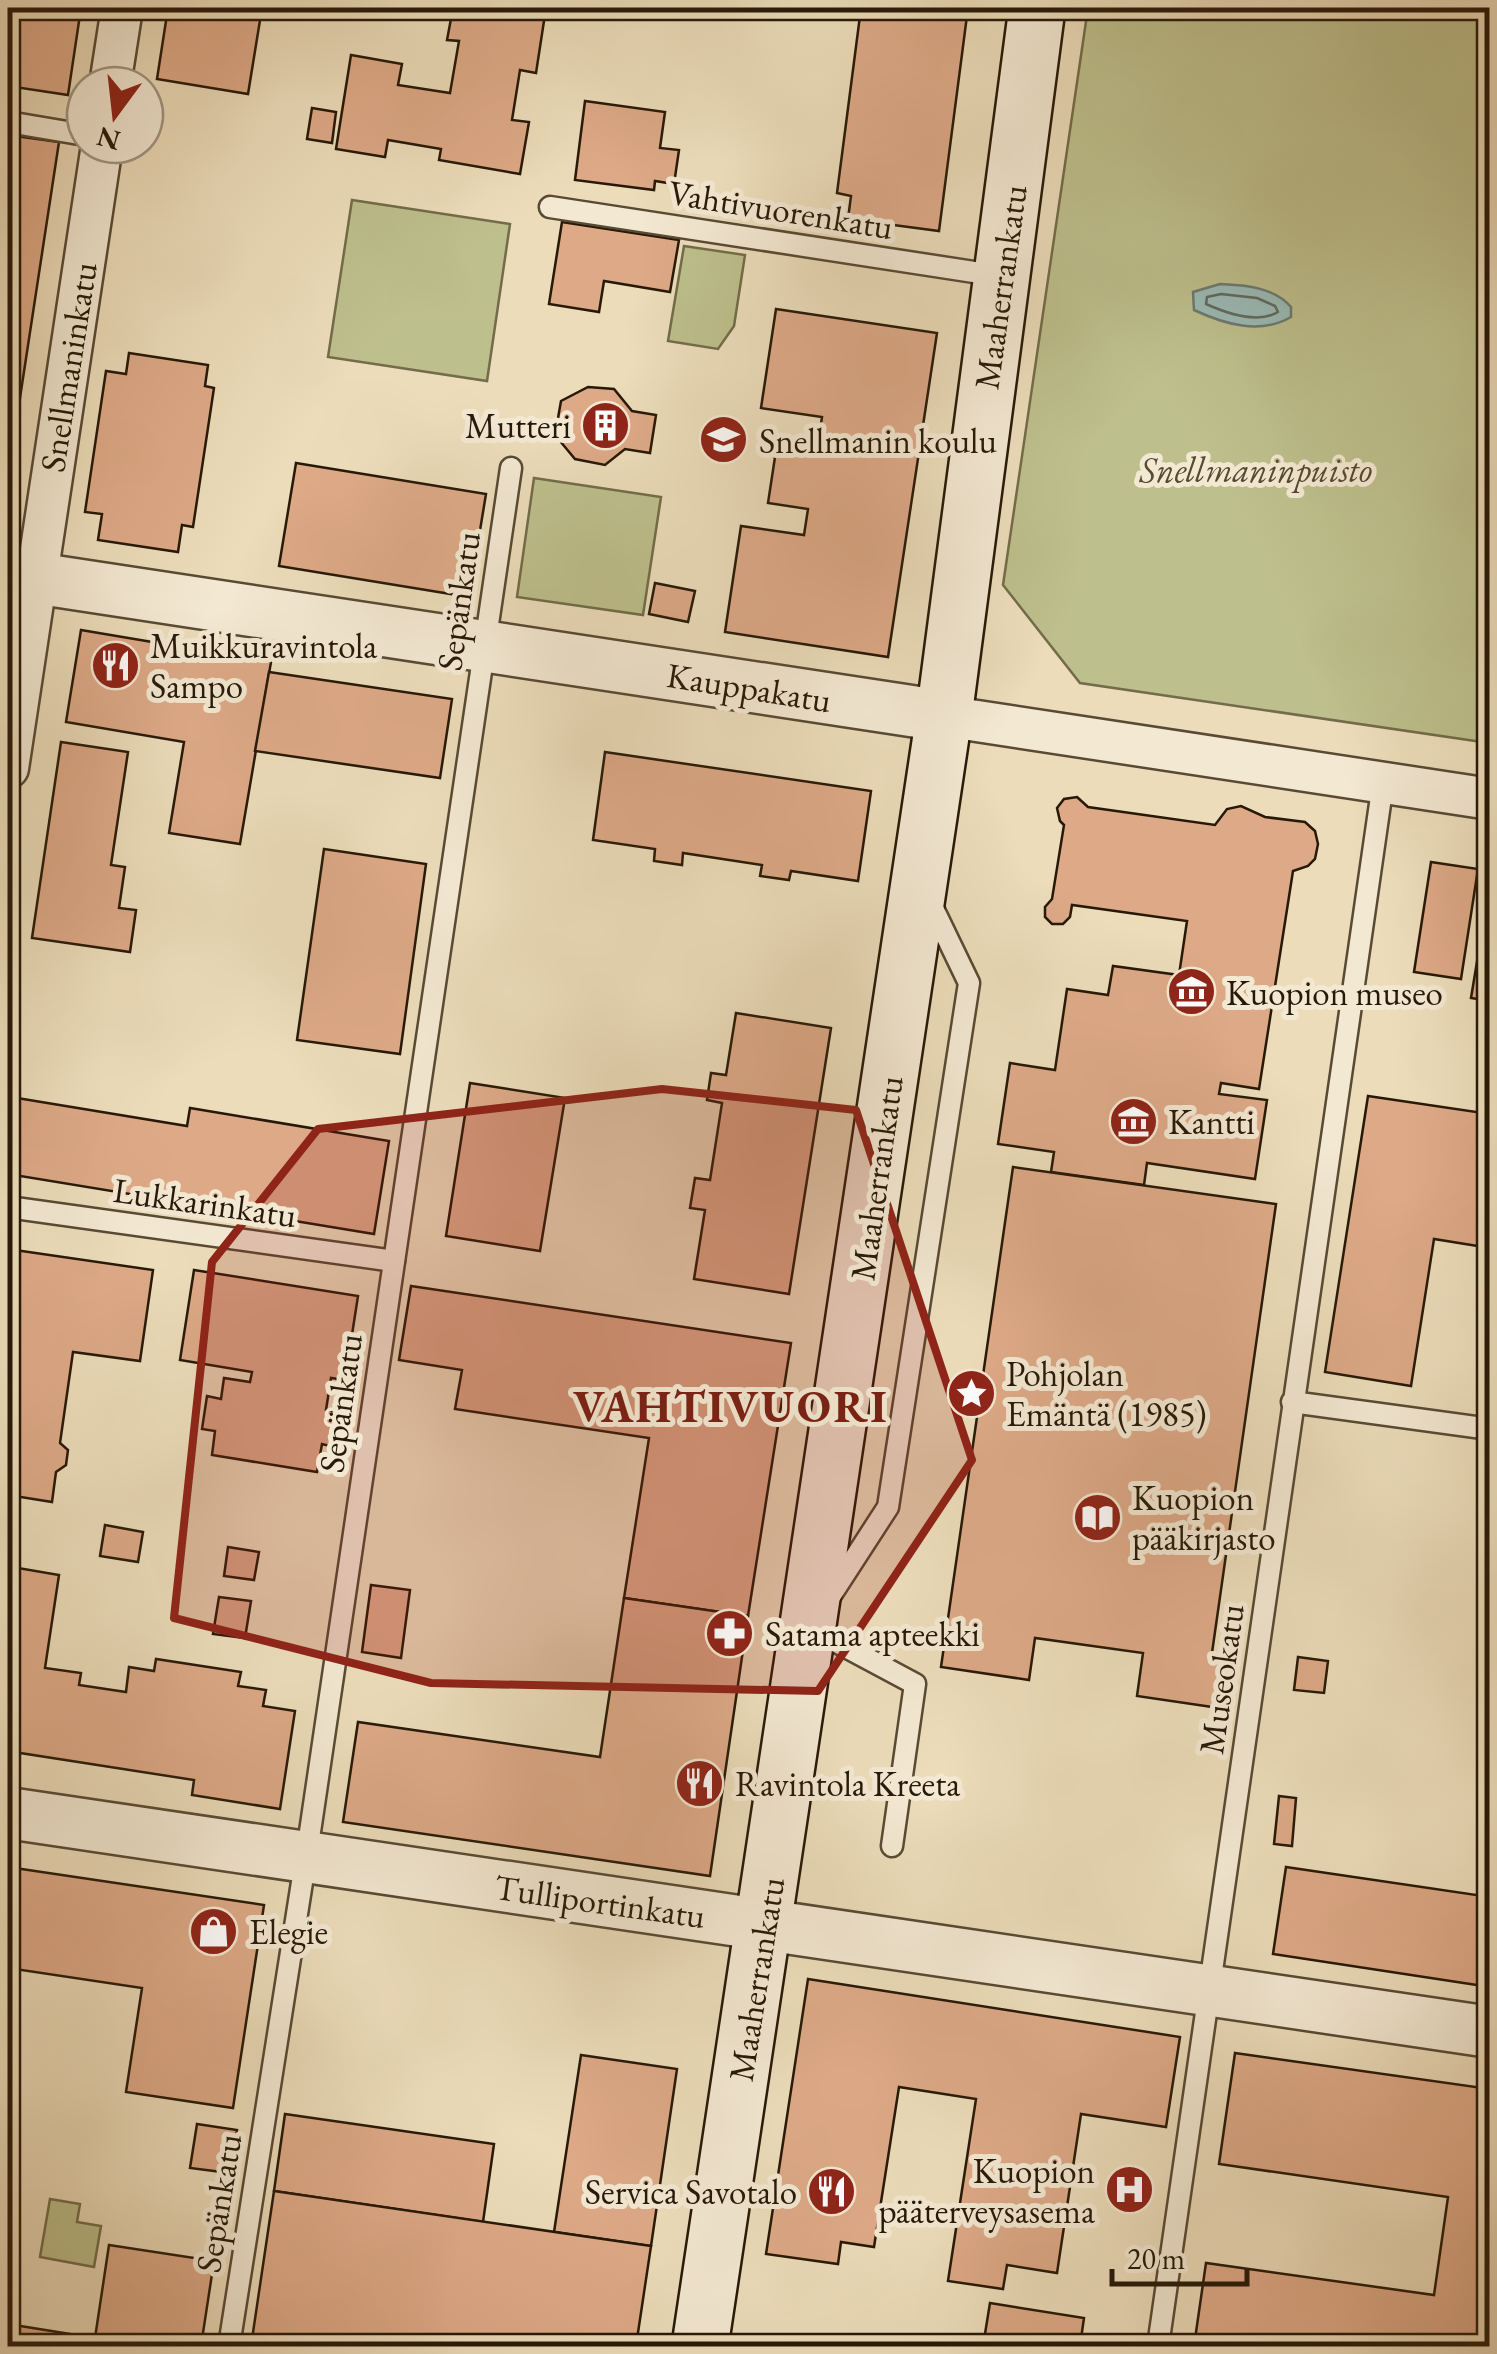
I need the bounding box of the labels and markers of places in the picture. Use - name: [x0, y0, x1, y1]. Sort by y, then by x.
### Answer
- building icon: Mutteri: [580, 399, 632, 451]
- place label: Mutteri: [465, 403, 571, 448]
- school or university icon: Snellmanin koulu: [698, 414, 750, 466]
- place label: Snellmanin koulu: [759, 418, 998, 463]
- place label: Muikkuravintola Sampo: [150, 623, 377, 708]
- restaurant icon: Muikkuravintola Sampo: [89, 639, 141, 691]
- museum icon: Kuopion museo: [1165, 966, 1217, 1018]
- place label: Kuopion museo: [1226, 970, 1443, 1015]
- museum icon: Kantti: [1107, 1095, 1159, 1147]
- place label: Kantti: [1168, 1099, 1255, 1144]
- place label: Pohjolan Emäntä (1985): [1006, 1351, 1207, 1436]
- place icon: Pohjolan Emäntä (1985): [945, 1367, 997, 1419]
- place label: Kuopion pääkirjasto: [1132, 1475, 1276, 1560]
- library icon: Kuopion pääkirjasto: [1071, 1491, 1123, 1543]
- pharmacy icon: Satama apteekki: [704, 1607, 756, 1659]
- place label: Satama apteekki: [765, 1611, 980, 1656]
- restaurant icon: Ravintola Kreeta: [674, 1757, 726, 1809]
- place label: Ravintola Kreeta: [735, 1761, 960, 1806]
- shop icon: Elegie: [188, 1905, 240, 1957]
- place label: Elegie: [249, 1909, 328, 1954]
- place label: Kuopion pääterveysasema: [878, 2148, 1095, 2233]
- hospital icon: Kuopion pääterveysasema: [1104, 2164, 1156, 2216]
- restaurant icon: Servica Savotalo: [806, 2165, 858, 2217]
- place label: Servica Savotalo: [585, 2169, 797, 2214]

